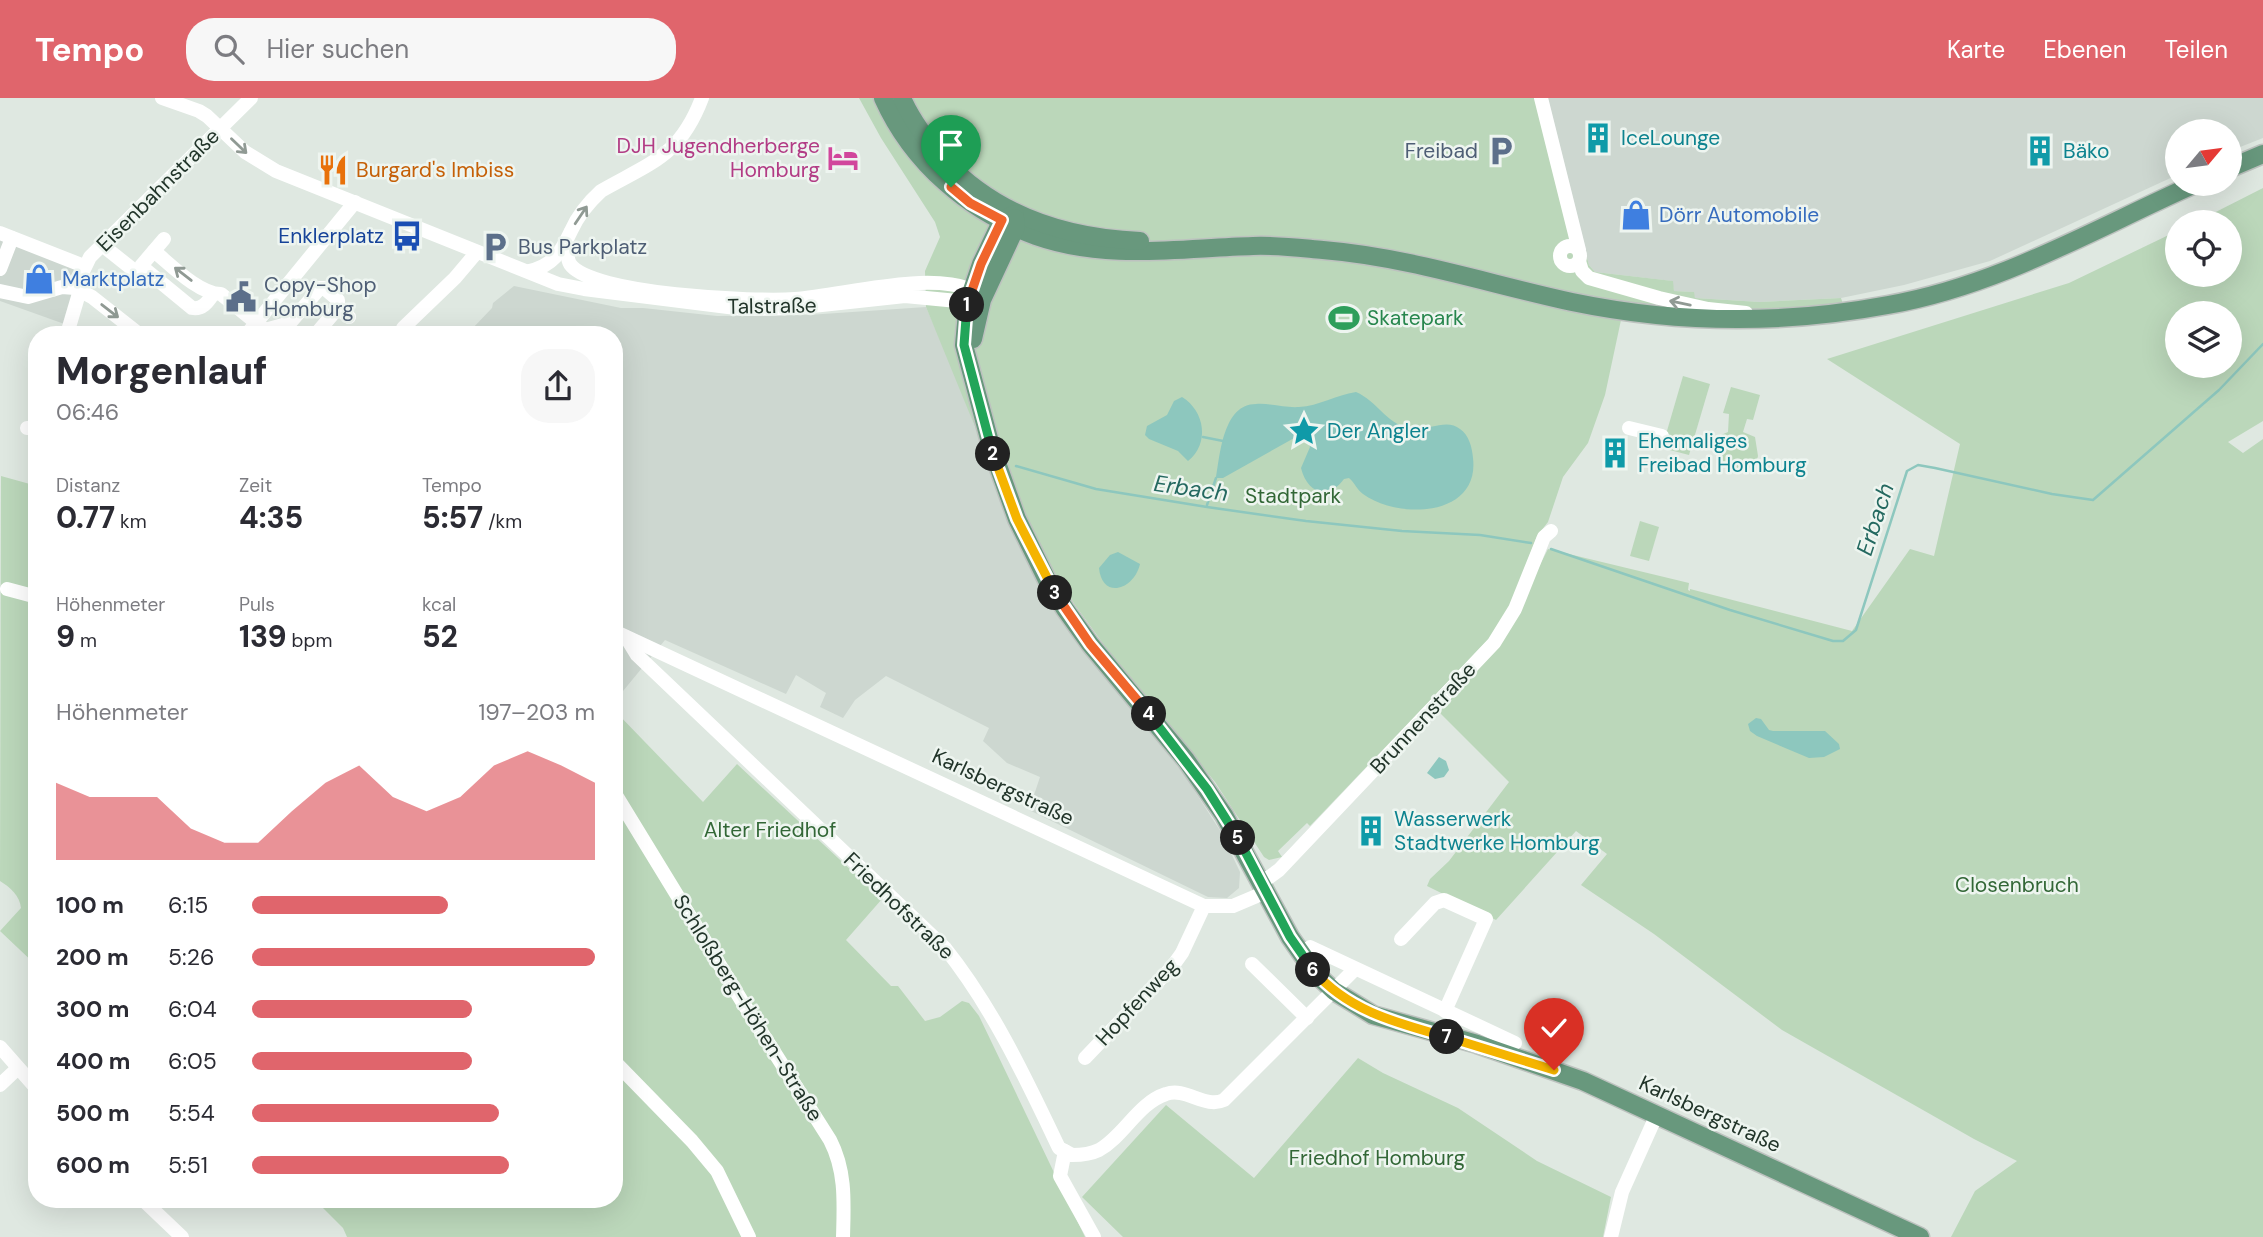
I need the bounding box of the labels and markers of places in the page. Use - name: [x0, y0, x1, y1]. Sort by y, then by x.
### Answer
- pin: [921, 115, 981, 187]
- building icon: IceLounge: [1581, 121, 1615, 155]
- place label: IceLounge: [1621, 124, 1720, 152]
- place label: DJH Jugendherberge Homburg: [617, 132, 820, 184]
- parking icon: Freibad: [1484, 134, 1518, 168]
- building icon: Bäko: [2023, 134, 2057, 168]
- place label: Freibad: [1405, 137, 1478, 165]
- place label: Bäko: [2063, 137, 2109, 165]
- hotel icon: DJH Jugendherberge Homburg: [826, 141, 860, 175]
- restaurant icon: Burgard's Imbiss: [316, 153, 350, 187]
- place label: Burgard's Imbiss: [356, 156, 514, 184]
- shop icon: Dörr Automobile: [1619, 198, 1653, 232]
- place label: Dörr Automobile: [1659, 201, 1819, 229]
- bus stop icon: Enklerplatz: [390, 219, 424, 253]
- place label: Enklerplatz: [278, 222, 384, 250]
- parking icon: Bus Parkplatz: [478, 230, 512, 264]
- place label: Bus Parkplatz: [518, 233, 647, 261]
- shop icon: Marktplatz: [22, 262, 56, 296]
- place label: Marktplatz: [62, 265, 164, 293]
- place label: Copy-Shop Homburg: [264, 271, 377, 323]
- public building icon: Copy-Shop Homburg: [224, 280, 258, 314]
- pin: 1: [950, 288, 984, 322]
- sports icon: Skatepark: [1327, 301, 1361, 335]
- place label: Skatepark: [1367, 304, 1464, 332]
- place icon: Der Angler: [1287, 414, 1321, 448]
- place label: Der Angler: [1327, 417, 1429, 445]
- place label: Ehemaliges Freibad Homburg: [1638, 427, 1807, 479]
- pin: 2: [976, 436, 1010, 472]
- building icon: Ehemaliges Freibad Homburg: [1598, 436, 1632, 470]
- pin: 3: [1038, 575, 1072, 610]
- pin: 4: [1132, 696, 1166, 732]
- place label: Wasserwerk Stadtwerke Homburg: [1394, 805, 1600, 857]
- building icon: Wasserwerk Stadtwerke Homburg: [1354, 814, 1388, 848]
- pin: 5: [1220, 820, 1256, 856]
- pin: 6: [1296, 952, 1330, 988]
- pin: [1524, 998, 1584, 1070]
- pin: 7: [1430, 1020, 1464, 1054]

